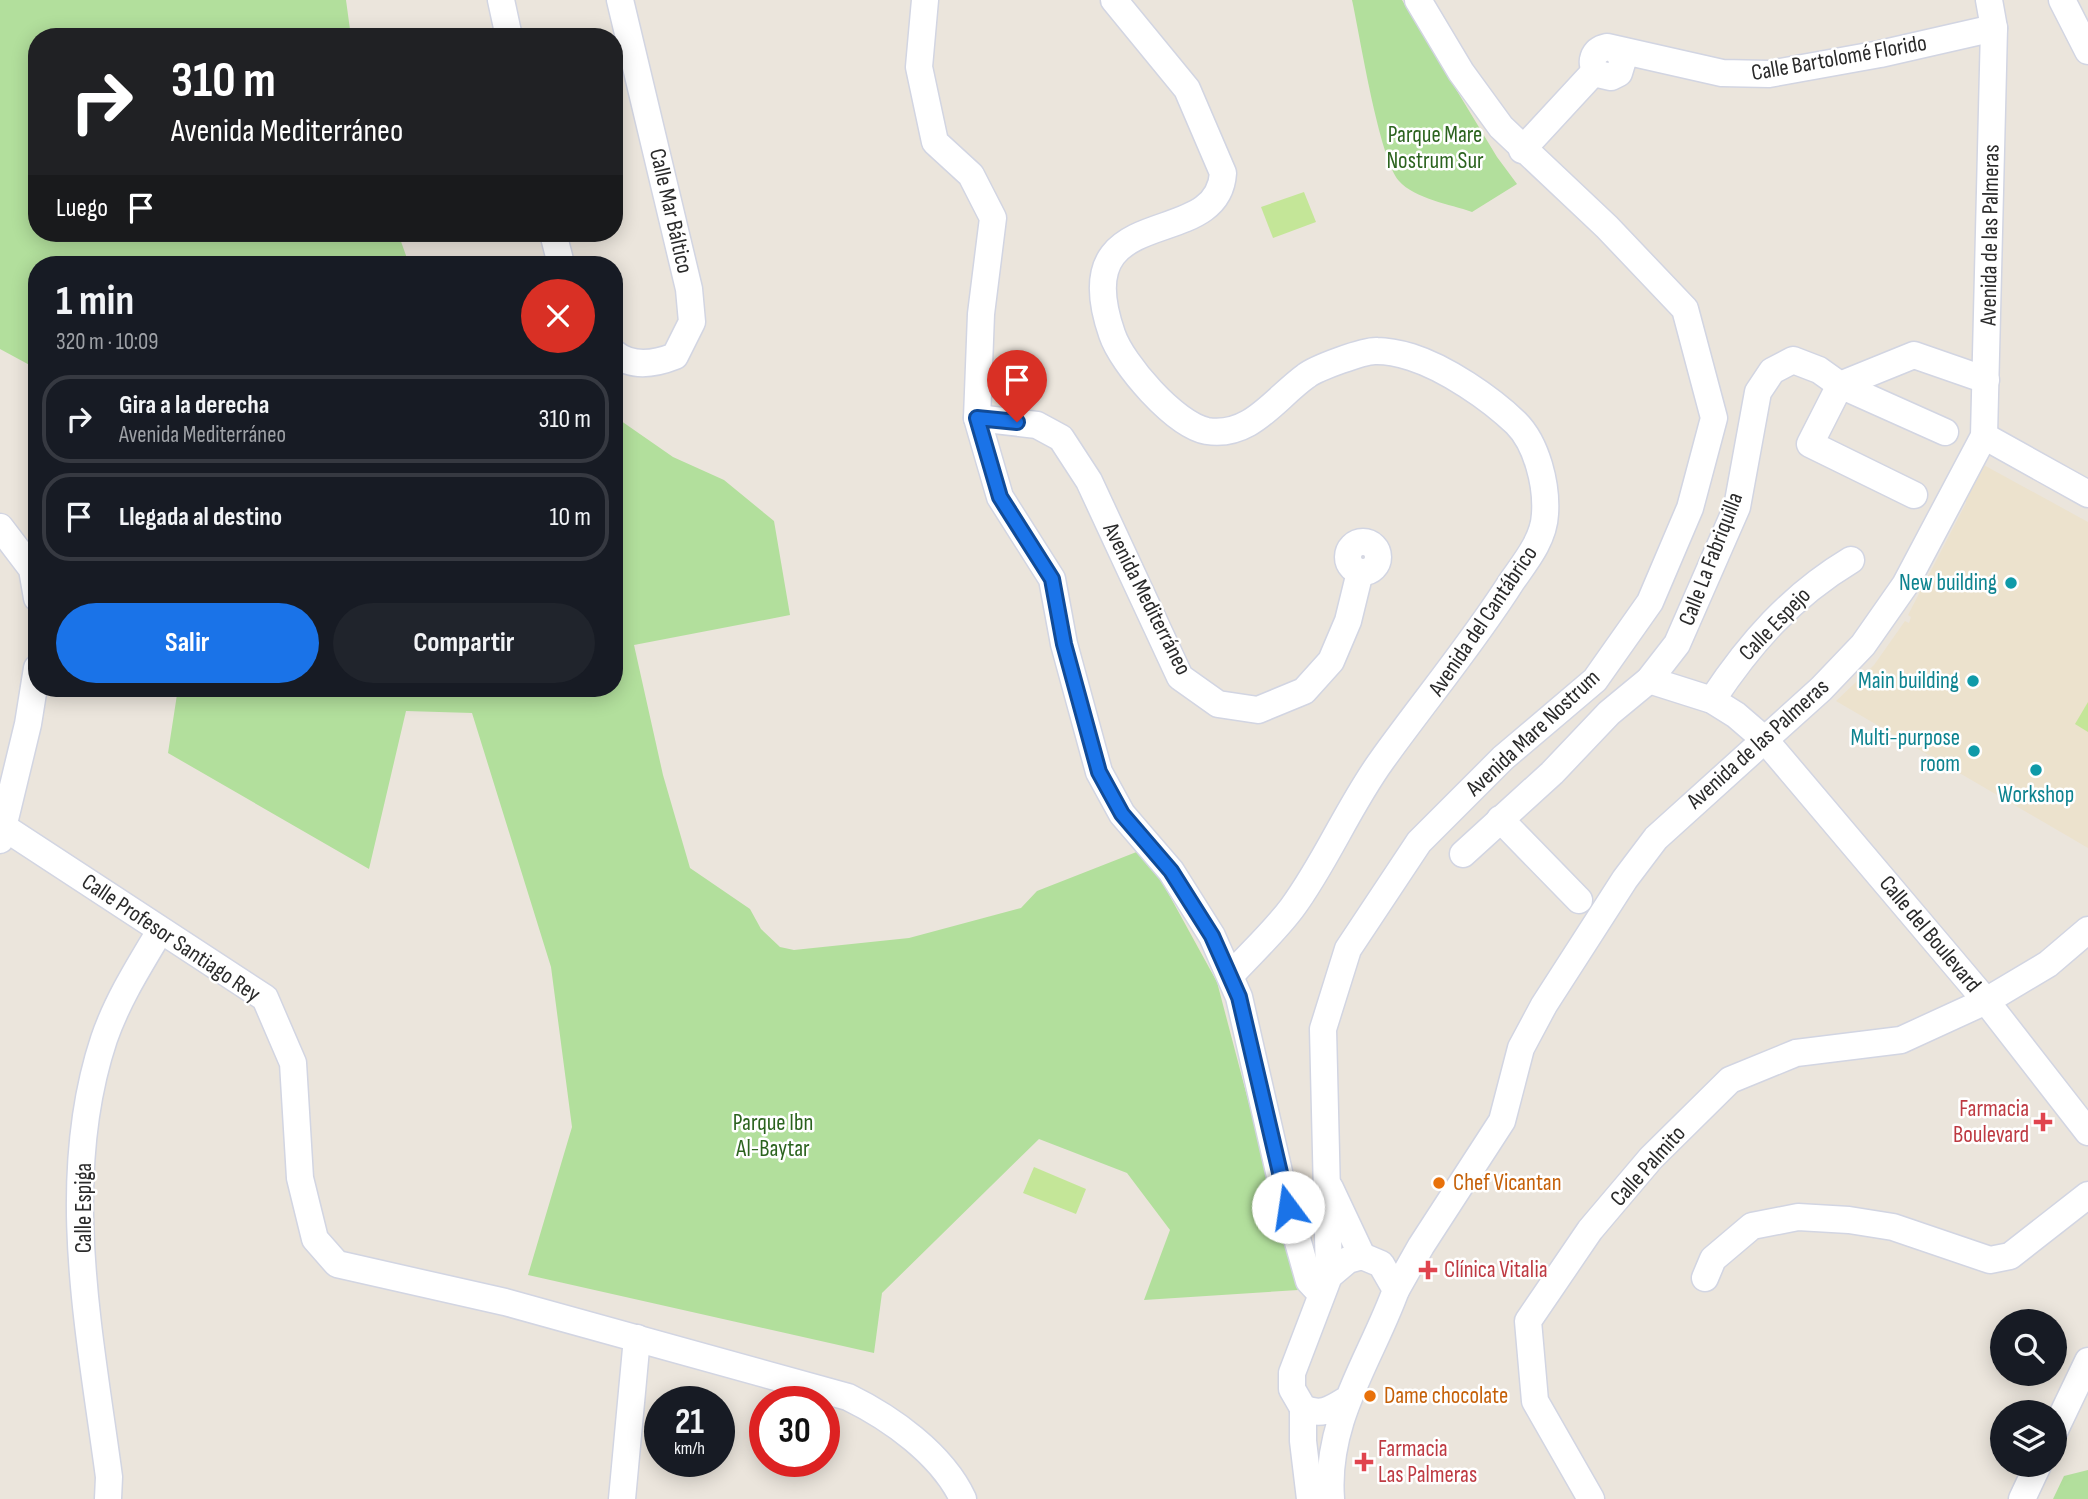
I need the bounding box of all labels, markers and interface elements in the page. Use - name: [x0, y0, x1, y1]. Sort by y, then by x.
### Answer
- street label: Calle Bartolomé Florido: [1749, 29, 1929, 87]
- text: 310 m: [171, 52, 276, 111]
- icon: right: [56, 56, 147, 147]
- text: Avenida Mediterráneo: [171, 112, 403, 151]
- park label: Parque Mare Nostrum Sur: [1386, 121, 1484, 175]
- street label: Avenida de las Palmeras: [1974, 144, 2006, 327]
- street label: Calle Mar Báltico: [643, 146, 699, 276]
- icon: arrive: [122, 189, 160, 227]
- text: Luego: [56, 193, 108, 224]
- text: 1 min: [56, 276, 134, 327]
- button: close: [521, 279, 595, 353]
- text: 320 m · 10:09: [56, 328, 159, 356]
- pin: [987, 350, 1047, 422]
- icon: arrive: [998, 361, 1036, 399]
- text: Gira a la derecha: [119, 390, 269, 421]
- icon: right: [60, 400, 98, 438]
- text: 310 m: [539, 404, 591, 435]
- text: Avenida Mediterráneo: [119, 421, 286, 449]
- street label: Calle La Fabriquilla: [1673, 488, 1749, 630]
- icon: arrive: [60, 498, 98, 536]
- text: Llegada al destino: [119, 502, 282, 533]
- text: 10 m: [549, 502, 591, 533]
- street label: Avenida Mediterráneo: [1096, 517, 1197, 680]
- street label: Avenida del Cantábrico: [1422, 541, 1544, 702]
- place label: New building: [1899, 569, 1997, 597]
- marker: New building: [2003, 575, 2019, 591]
- street label: Calle Espejo: [1733, 581, 1817, 667]
- button: Salir: [56, 603, 319, 683]
- button: Compartir: [333, 603, 595, 683]
- street label: Avenida Mare Nostrum: [1459, 664, 1606, 803]
- place label: Main building: [1858, 667, 1959, 695]
- street label: Avenida de las Palmeras: [1681, 673, 1835, 816]
- marker: Main building: [1965, 673, 1981, 689]
- place label: Multi-purpose room: [1850, 724, 1960, 778]
- marker: Multi-purpose room: [1966, 743, 1982, 759]
- marker: Workshop: [2028, 762, 2044, 778]
- place label: Workshop: [1998, 781, 2074, 809]
- street label: Calle Profesor Santiago Rey: [76, 868, 266, 1008]
- street label: Calle del Boulevard: [1873, 870, 1987, 998]
- place label: Farmacia Boulevard: [1953, 1095, 2029, 1149]
- park label: Parque Ibn Al-Baytar: [733, 1109, 813, 1163]
- marker: Farmacia Boulevard: [2035, 1114, 2051, 1130]
- street label: Calle Palmito: [1604, 1120, 1692, 1212]
- street label: Calle Espiga: [70, 1163, 98, 1253]
- place label: Chef Vicantan: [1453, 1169, 1562, 1197]
- position arrow: [1251, 1170, 1325, 1244]
- marker: Chef Vicantan: [1431, 1175, 1447, 1191]
- place label: Clínica Vitalia: [1444, 1256, 1548, 1284]
- marker: Clínica Vitalia: [1418, 1260, 1438, 1280]
- map controls: [1990, 1309, 2067, 1477]
- button: search: [1990, 1309, 2067, 1386]
- place label: Dame chocolate: [1384, 1382, 1508, 1410]
- speed limit sign: 30: [749, 1386, 840, 1477]
- marker: Dame chocolate: [1362, 1388, 1378, 1404]
- button: layers: [1990, 1400, 2067, 1477]
- text: 21: [675, 1401, 704, 1444]
- place label: Farmacia Las Palmeras: [1378, 1435, 1477, 1489]
- text: km/h: [674, 1438, 705, 1459]
- marker: Farmacia Las Palmeras: [1356, 1454, 1372, 1470]

